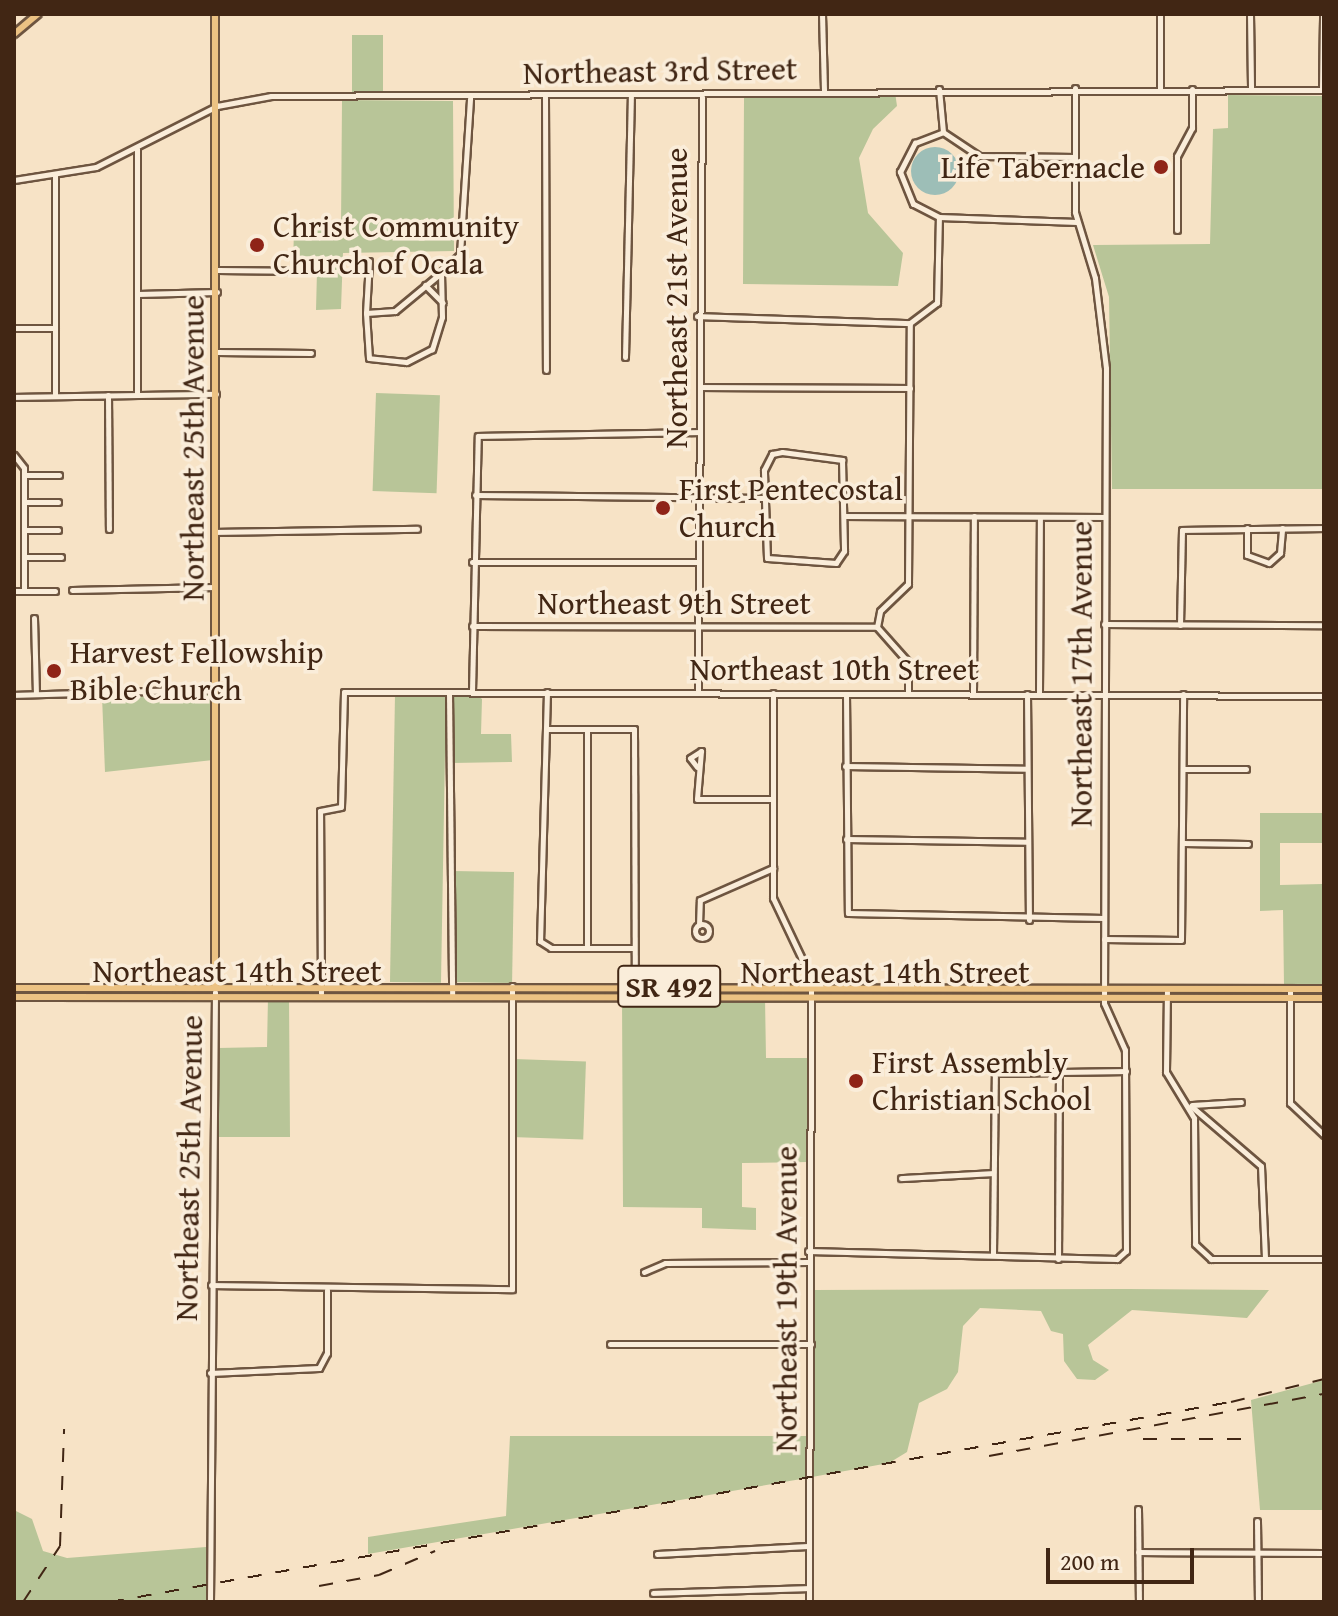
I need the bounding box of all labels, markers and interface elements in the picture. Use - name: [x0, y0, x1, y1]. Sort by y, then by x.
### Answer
- street label: Northeast 3rd Street: [523, 49, 797, 93]
- street label: Northeast 21st Avenue: [657, 147, 695, 449]
- place label: Life Tabernacle: [941, 148, 1145, 186]
- marker: Life Tabernacle: [1152, 158, 1170, 176]
- place label: Christ Community Church of Ocala: [273, 208, 519, 283]
- marker: Christ Community Church of Ocala: [248, 236, 266, 254]
- street label: Northeast 25th Avenue: [174, 295, 212, 601]
- place label: First Pentecostal Church: [679, 471, 903, 546]
- marker: First Pentecostal Church: [654, 499, 672, 517]
- street label: Northeast 17th Avenue: [1062, 521, 1100, 827]
- street label: Northeast 9th Street: [537, 584, 811, 622]
- place label: Harvest Fellowship Bible Church: [70, 634, 324, 709]
- street label: Northeast 10th Street: [690, 650, 978, 688]
- marker: Harvest Fellowship Bible Church: [45, 662, 63, 680]
- street label: Northeast 14th Street: [93, 952, 381, 990]
- street label: Northeast 14th Street: [741, 953, 1029, 991]
- road number: SR 492: [617, 960, 721, 1012]
- street label: Northeast 25th Avenue: [167, 1015, 211, 1321]
- place label: First Assembly Christian School: [872, 1044, 1092, 1119]
- marker: First Assembly Christian School: [847, 1072, 865, 1090]
- street label: Northeast 19th Avenue: [767, 1146, 805, 1452]
- scale bar: [1050, 1532, 1198, 1582]
- text: 200 m: [1060, 1544, 1120, 1579]

